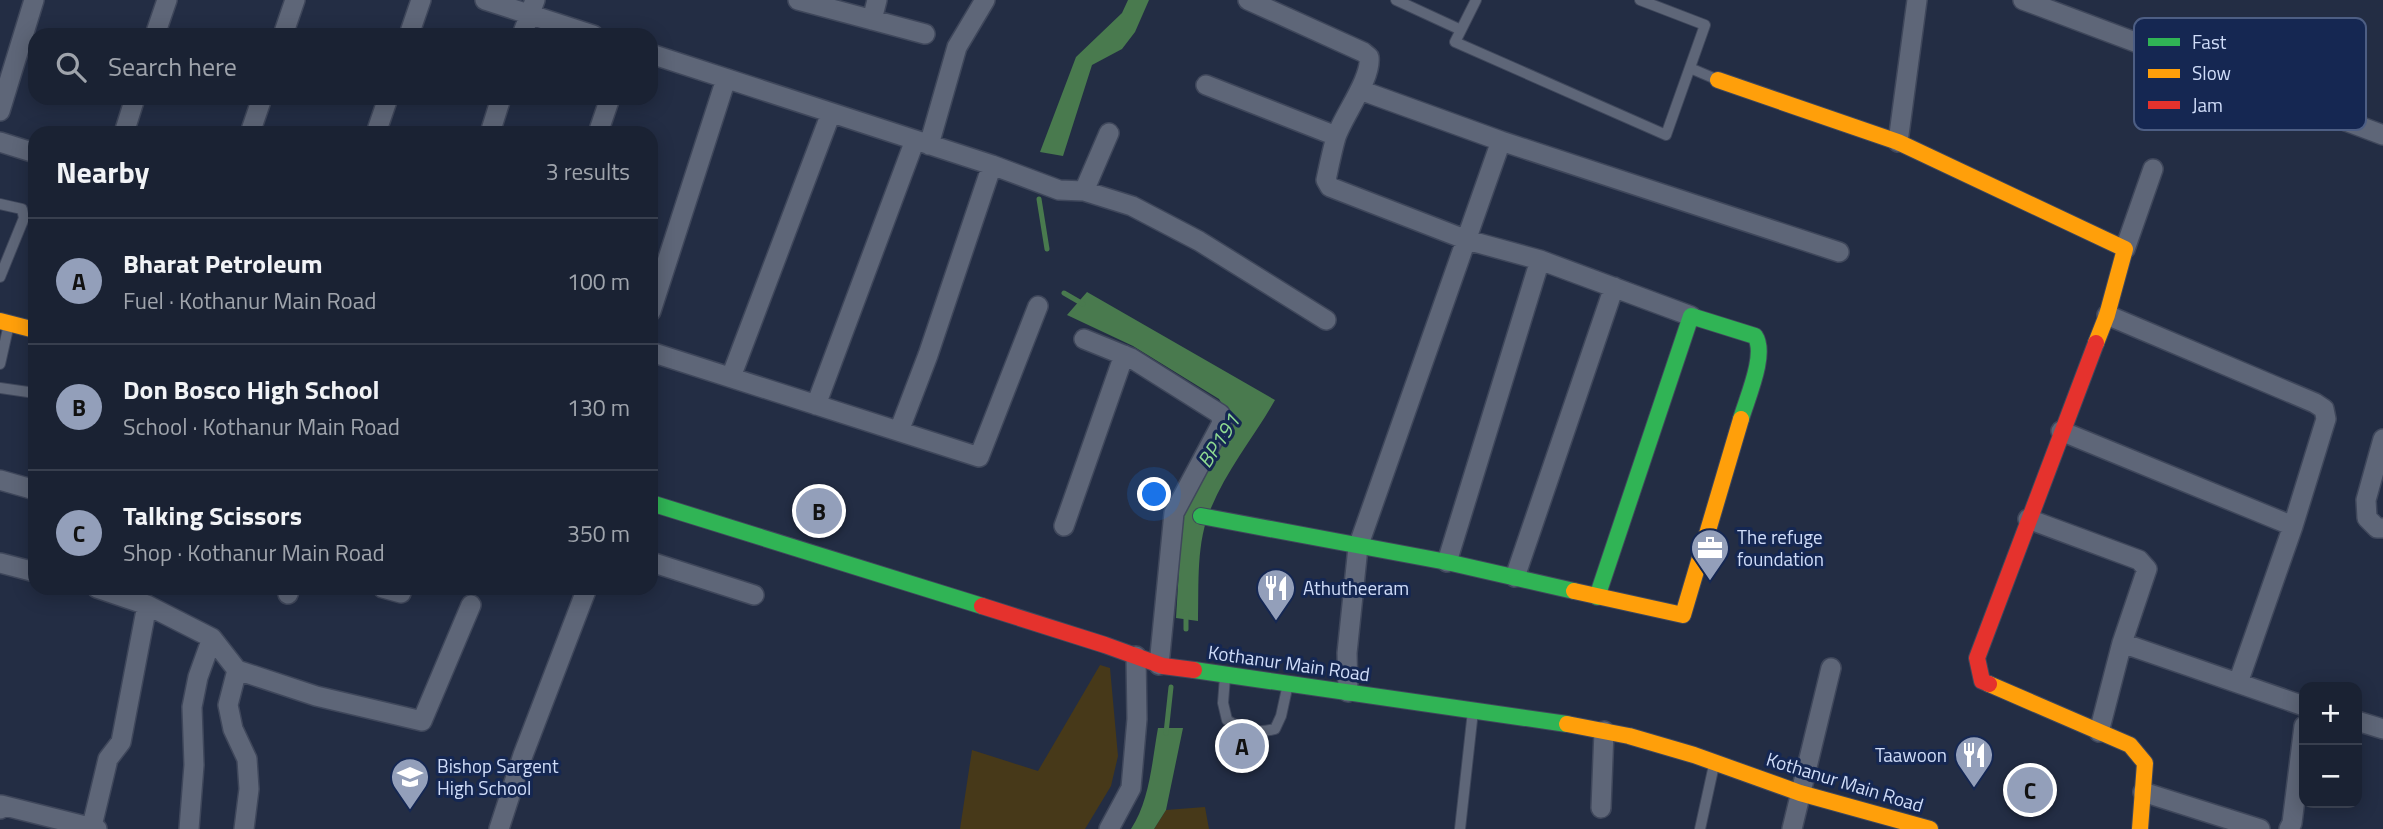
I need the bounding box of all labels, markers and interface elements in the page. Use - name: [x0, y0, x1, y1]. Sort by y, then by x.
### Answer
- legend: [2134, 18, 2366, 130]
- text: Fast: [2192, 27, 2227, 56]
- search box: [28, 28, 658, 105]
- text: Search here: [108, 47, 237, 86]
- icon: search: [52, 48, 90, 86]
- text: Slow: [2192, 58, 2231, 87]
- text: Jam: [2192, 90, 2223, 119]
- text: Nearby: [56, 149, 149, 195]
- text: 3 results: [546, 154, 630, 189]
- text: Bharat Petroleum: [123, 244, 323, 283]
- text: A: [72, 264, 86, 299]
- text: 100 m: [567, 264, 630, 299]
- text: Fuel · Kothanur Main Road: [123, 283, 376, 318]
- text: Don Bosco High School: [123, 370, 380, 409]
- text: B: [72, 390, 86, 425]
- text: 130 m: [567, 390, 630, 425]
- water label: BP191: [1189, 407, 1248, 474]
- text: School · Kothanur Main Road: [123, 409, 400, 444]
- your location: [1137, 477, 1171, 511]
- pin: B: [796, 485, 842, 537]
- text: Talking Scissors: [123, 496, 302, 535]
- text: C: [73, 516, 85, 551]
- text: 350 m: [567, 516, 630, 551]
- place label: The refuge foundation: [1737, 522, 1824, 573]
- office icon: The refuge foundation: [1689, 527, 1731, 582]
- text: Shop · Kothanur Main Road: [123, 535, 385, 570]
- restaurant icon: Athutheeram: [1255, 567, 1297, 622]
- place label: Athutheeram: [1303, 573, 1409, 602]
- street label: Kothanur Main Road: [1206, 637, 1372, 688]
- map controls: [2299, 682, 2362, 808]
- button: +: [2299, 682, 2362, 745]
- pin: A: [1219, 720, 1265, 772]
- restaurant icon: Taawoon: [1953, 734, 1995, 789]
- place label: Taawoon: [1875, 740, 1947, 769]
- street label: Kothanur Main Road: [1763, 744, 1927, 819]
- button: −: [2299, 745, 2362, 808]
- place label: Bishop Sargent High School: [437, 751, 559, 802]
- school or university icon: Bishop Sargent High School: [389, 756, 431, 811]
- pin: C: [2007, 764, 2053, 816]

